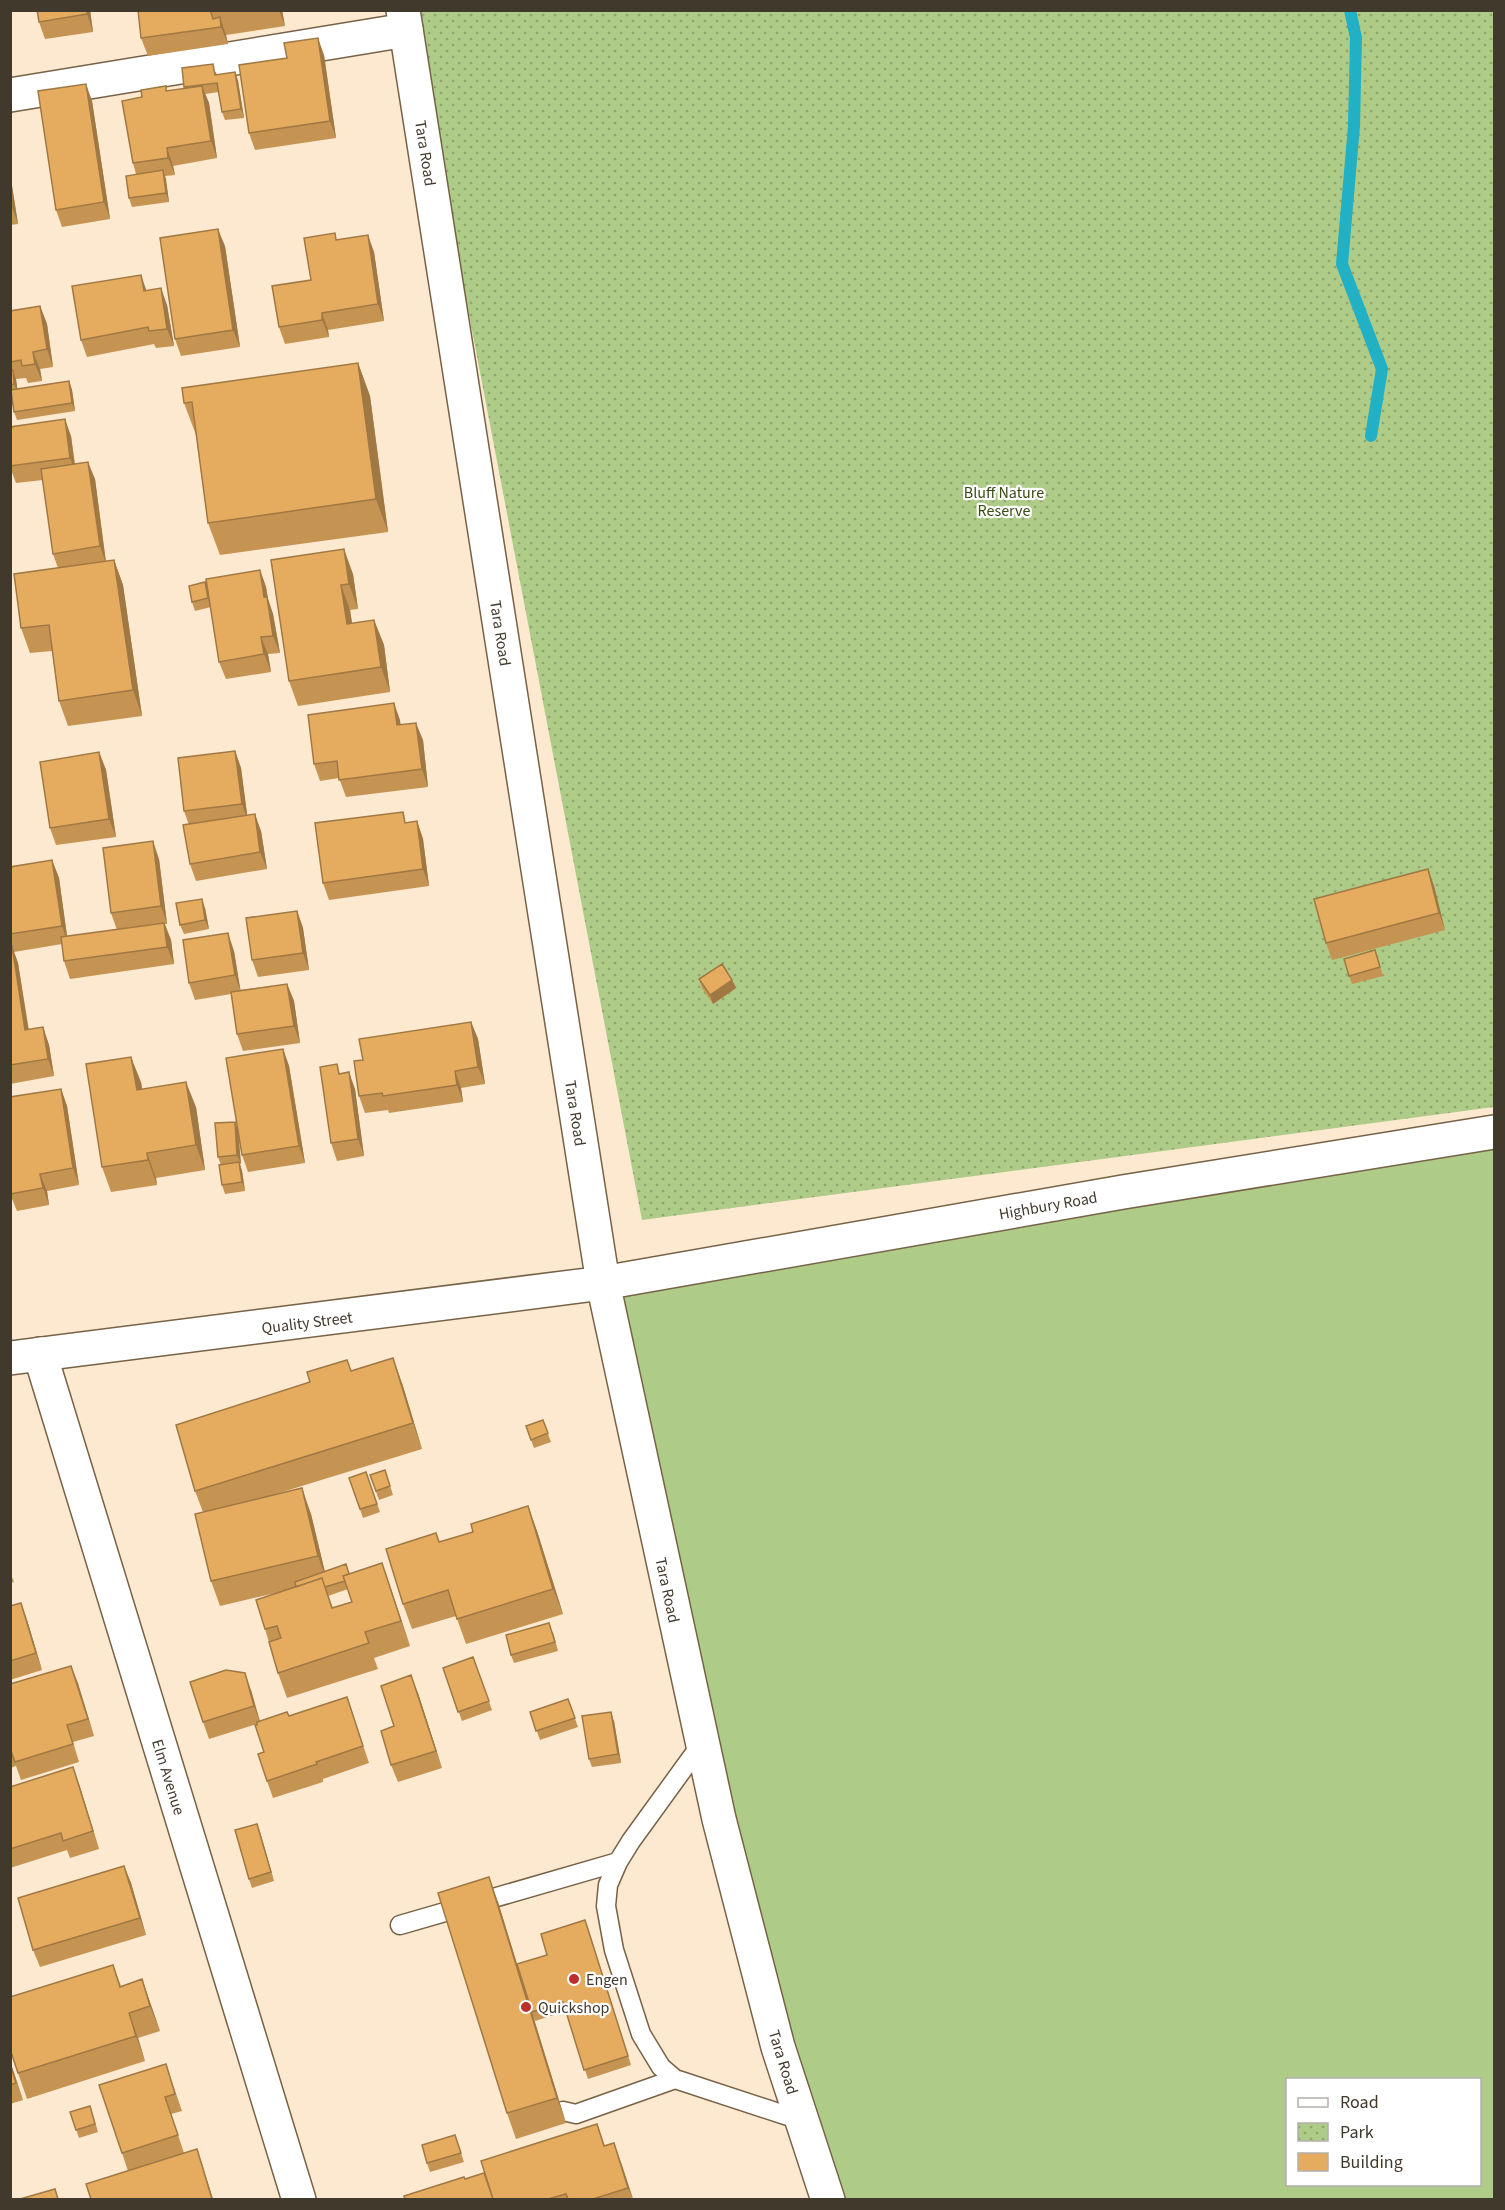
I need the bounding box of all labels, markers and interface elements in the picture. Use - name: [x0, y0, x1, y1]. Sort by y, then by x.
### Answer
- street label: Tara Road: [409, 119, 441, 188]
- park label: Bluff Nature Reserve: [964, 482, 1044, 522]
- street label: Tara Road: [484, 599, 516, 668]
- street label: Tara Road: [559, 1079, 591, 1148]
- street label: Highbury Road: [997, 1186, 1099, 1225]
- street label: Quality Street: [260, 1306, 354, 1339]
- street label: Tara Road: [649, 1556, 685, 1625]
- street label: Elm Avenue: [146, 1737, 190, 1818]
- place label: Engen: [586, 1969, 628, 1991]
- marker: Engen: [567, 1972, 581, 1986]
- place label: Quickshop: [538, 1997, 610, 2019]
- marker: Quickshop: [519, 2000, 533, 2014]
- street label: Tara Road: [763, 2027, 803, 2097]
- legend: [1286, 2078, 1481, 2186]
- text: Road: [1340, 2090, 1379, 2115]
- text: Park: [1340, 2120, 1374, 2145]
- text: Building: [1340, 2150, 1403, 2175]

